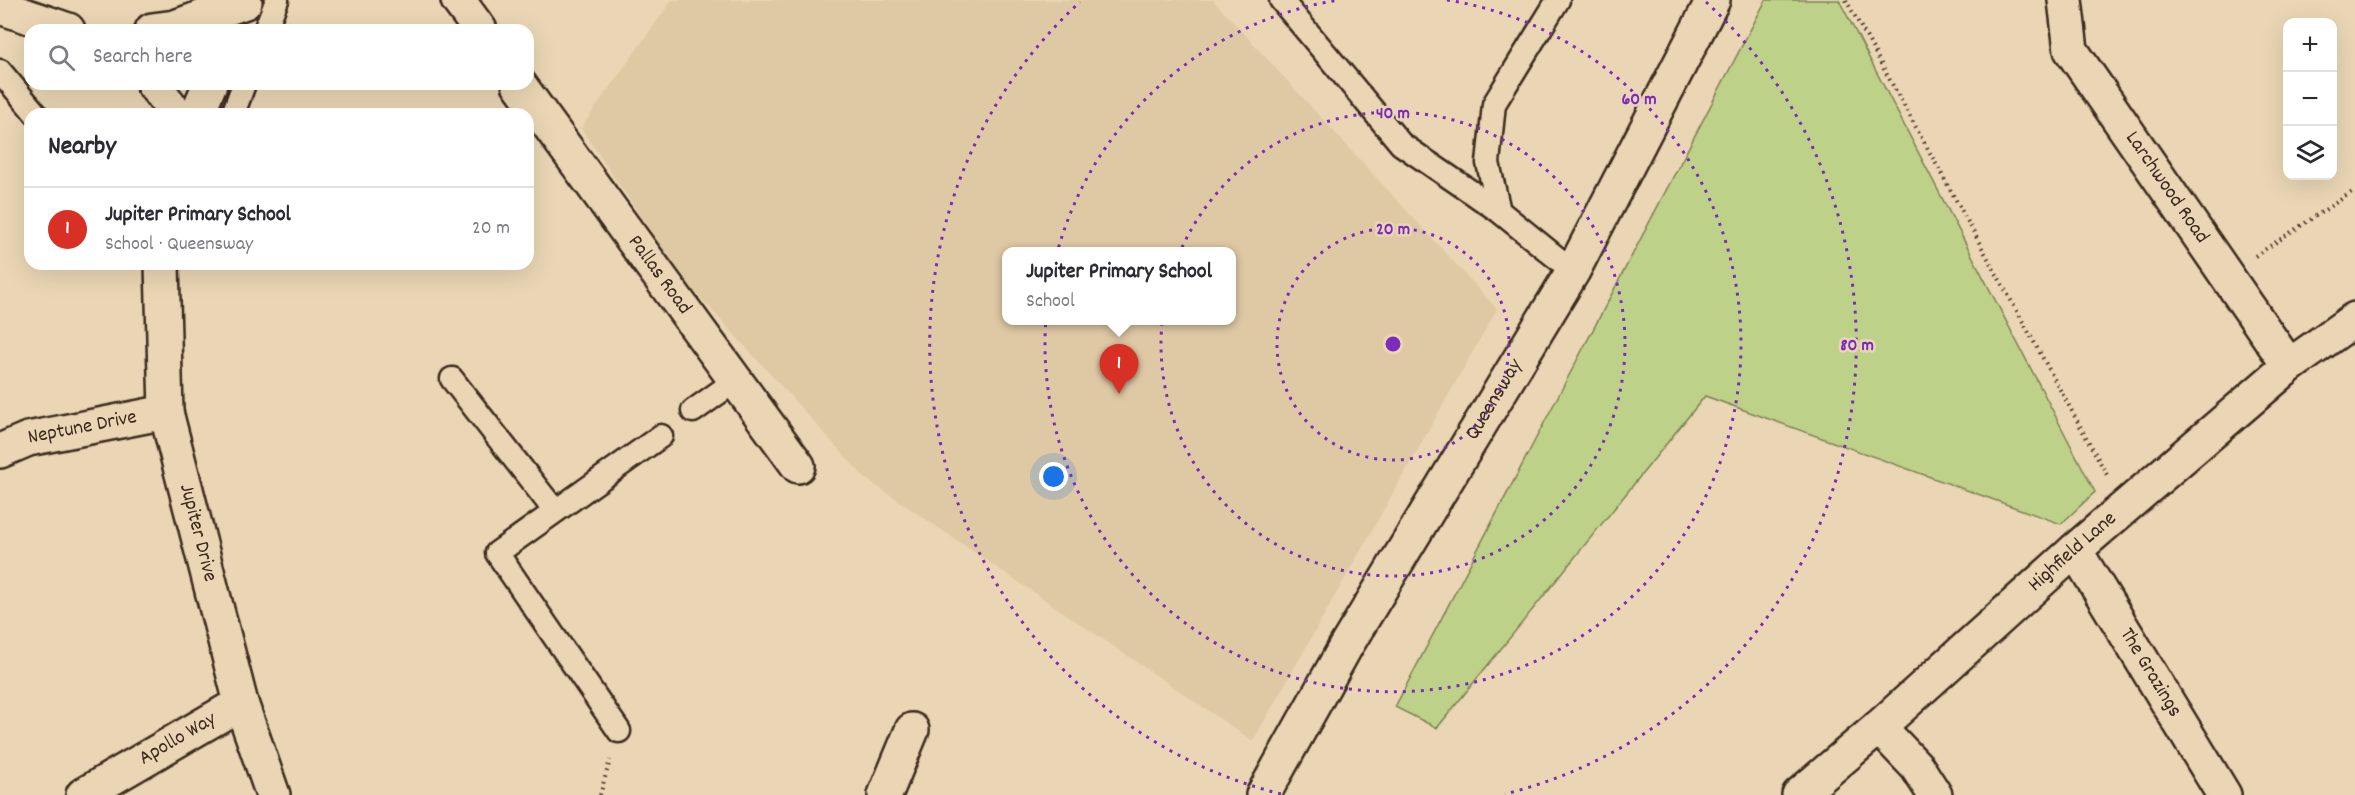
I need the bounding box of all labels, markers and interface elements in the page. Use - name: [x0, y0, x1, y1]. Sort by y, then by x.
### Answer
- map controls: [2283, 18, 2337, 180]
- button: +: [2283, 18, 2337, 72]
- search box: [24, 24, 534, 90]
- icon: search: [45, 41, 78, 74]
- text: Search here: [93, 42, 192, 73]
- button: −: [2283, 72, 2337, 126]
- text: 60 m: [1621, 88, 1657, 113]
- text: 40 m: [1376, 102, 1410, 127]
- street label: Larchwood Road: [2117, 126, 2216, 250]
- button: layers: [2283, 126, 2337, 180]
- text: Nearby: [48, 129, 116, 166]
- text: Jupiter Primary School: [105, 200, 291, 231]
- text: 1: [65, 215, 70, 243]
- text: 20 m: [472, 215, 510, 243]
- text: 20 m: [1376, 218, 1410, 243]
- street label: Pallas Road: [619, 229, 698, 321]
- text: School · Queensway: [105, 231, 253, 259]
- popup: [1002, 247, 1236, 325]
- text: Jupiter Primary School: [1026, 257, 1212, 288]
- text: School: [1026, 288, 1075, 316]
- centre of rings: [1383, 334, 1403, 354]
- text: 80 m: [1840, 334, 1874, 359]
- pin: 1: [1100, 344, 1138, 394]
- street label: Queensway: [1459, 353, 1531, 446]
- street label: Neptune Drive: [25, 403, 140, 454]
- your location: [1039, 462, 1068, 491]
- street label: Jupiter Drive: [170, 481, 224, 585]
- street label: Highfield Lane: [2022, 505, 2124, 600]
- street label: The Grazings: [2111, 623, 2189, 724]
- street label: Apollo Way: [134, 705, 223, 774]

